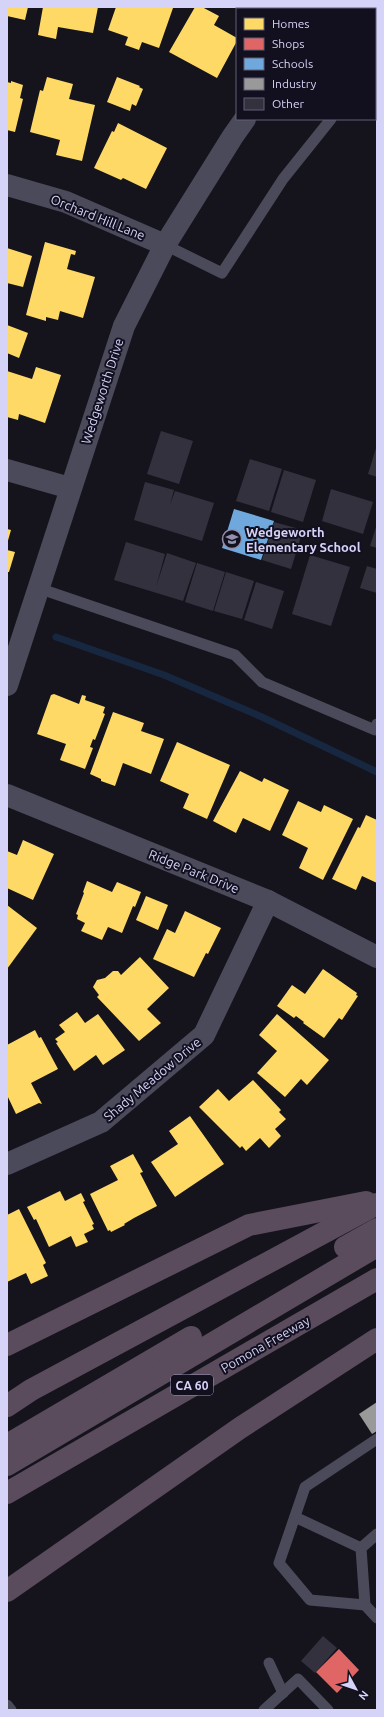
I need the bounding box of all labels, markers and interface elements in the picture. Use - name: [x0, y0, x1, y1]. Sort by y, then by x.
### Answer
- legend: [236, 8, 376, 120]
- text: Homes: [272, 17, 310, 30]
- text: Shops: [272, 37, 304, 50]
- text: Schools: [272, 57, 313, 70]
- text: Industry: [272, 77, 317, 90]
- text: Other: [272, 97, 305, 110]
- street label: Orchard Hill Lane: [49, 192, 147, 242]
- street label: Wedgeworth Drive: [78, 336, 126, 446]
- place label: Wedgeworth Elementary School: [246, 525, 361, 554]
- school or university icon: Wedgeworth Elementary School: [221, 528, 243, 550]
- street label: Ridge Park Drive: [147, 847, 241, 895]
- street label: Shady Meadow Drive: [101, 1034, 203, 1124]
- street label: Pomona Freeway: [218, 1313, 312, 1375]
- road number: CA 60: [171, 1375, 213, 1395]
- north arrow: [336, 1669, 376, 1709]
- text: N: [356, 1688, 371, 1702]

